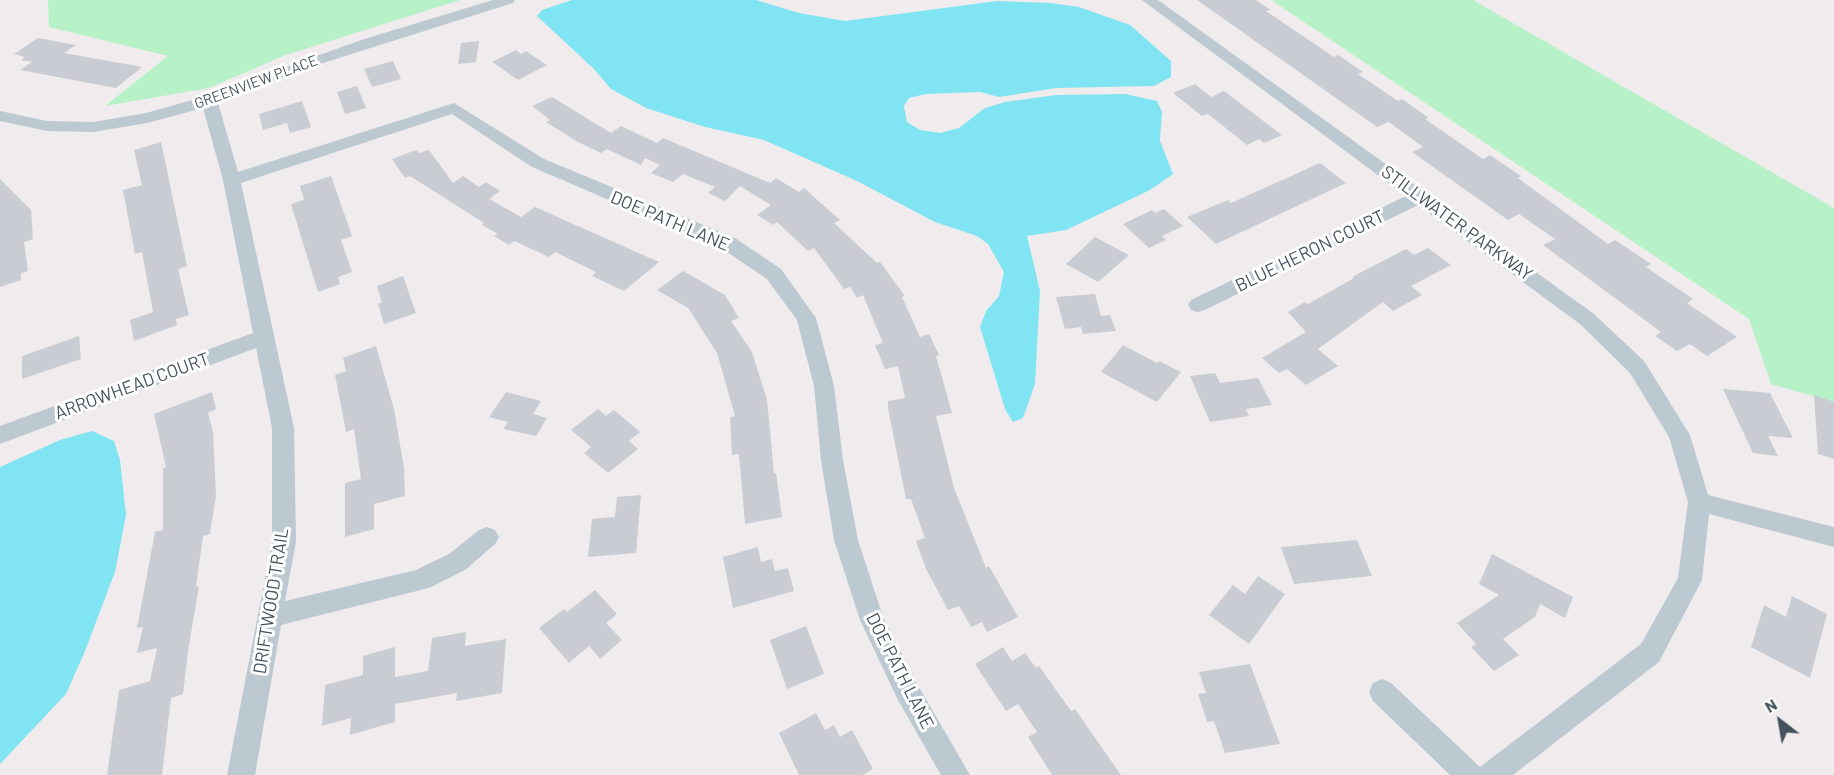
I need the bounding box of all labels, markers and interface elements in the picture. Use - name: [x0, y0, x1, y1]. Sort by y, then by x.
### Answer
- street label: GREENVIEW PLACE: [192, 51, 320, 113]
- street label: STILLWATER PARKWAY: [1377, 161, 1537, 285]
- street label: DOE PATH LANE: [607, 186, 733, 256]
- street label: BLUE HERON COURT: [1232, 205, 1388, 297]
- street label: ARROWHEAD COURT: [52, 348, 212, 424]
- street label: DRIFTWOOD TRAIL: [249, 526, 293, 676]
- street label: DOE PATH LANE: [862, 609, 938, 733]
- north arrow: [1750, 691, 1810, 751]
- text: N: [1761, 694, 1780, 716]

